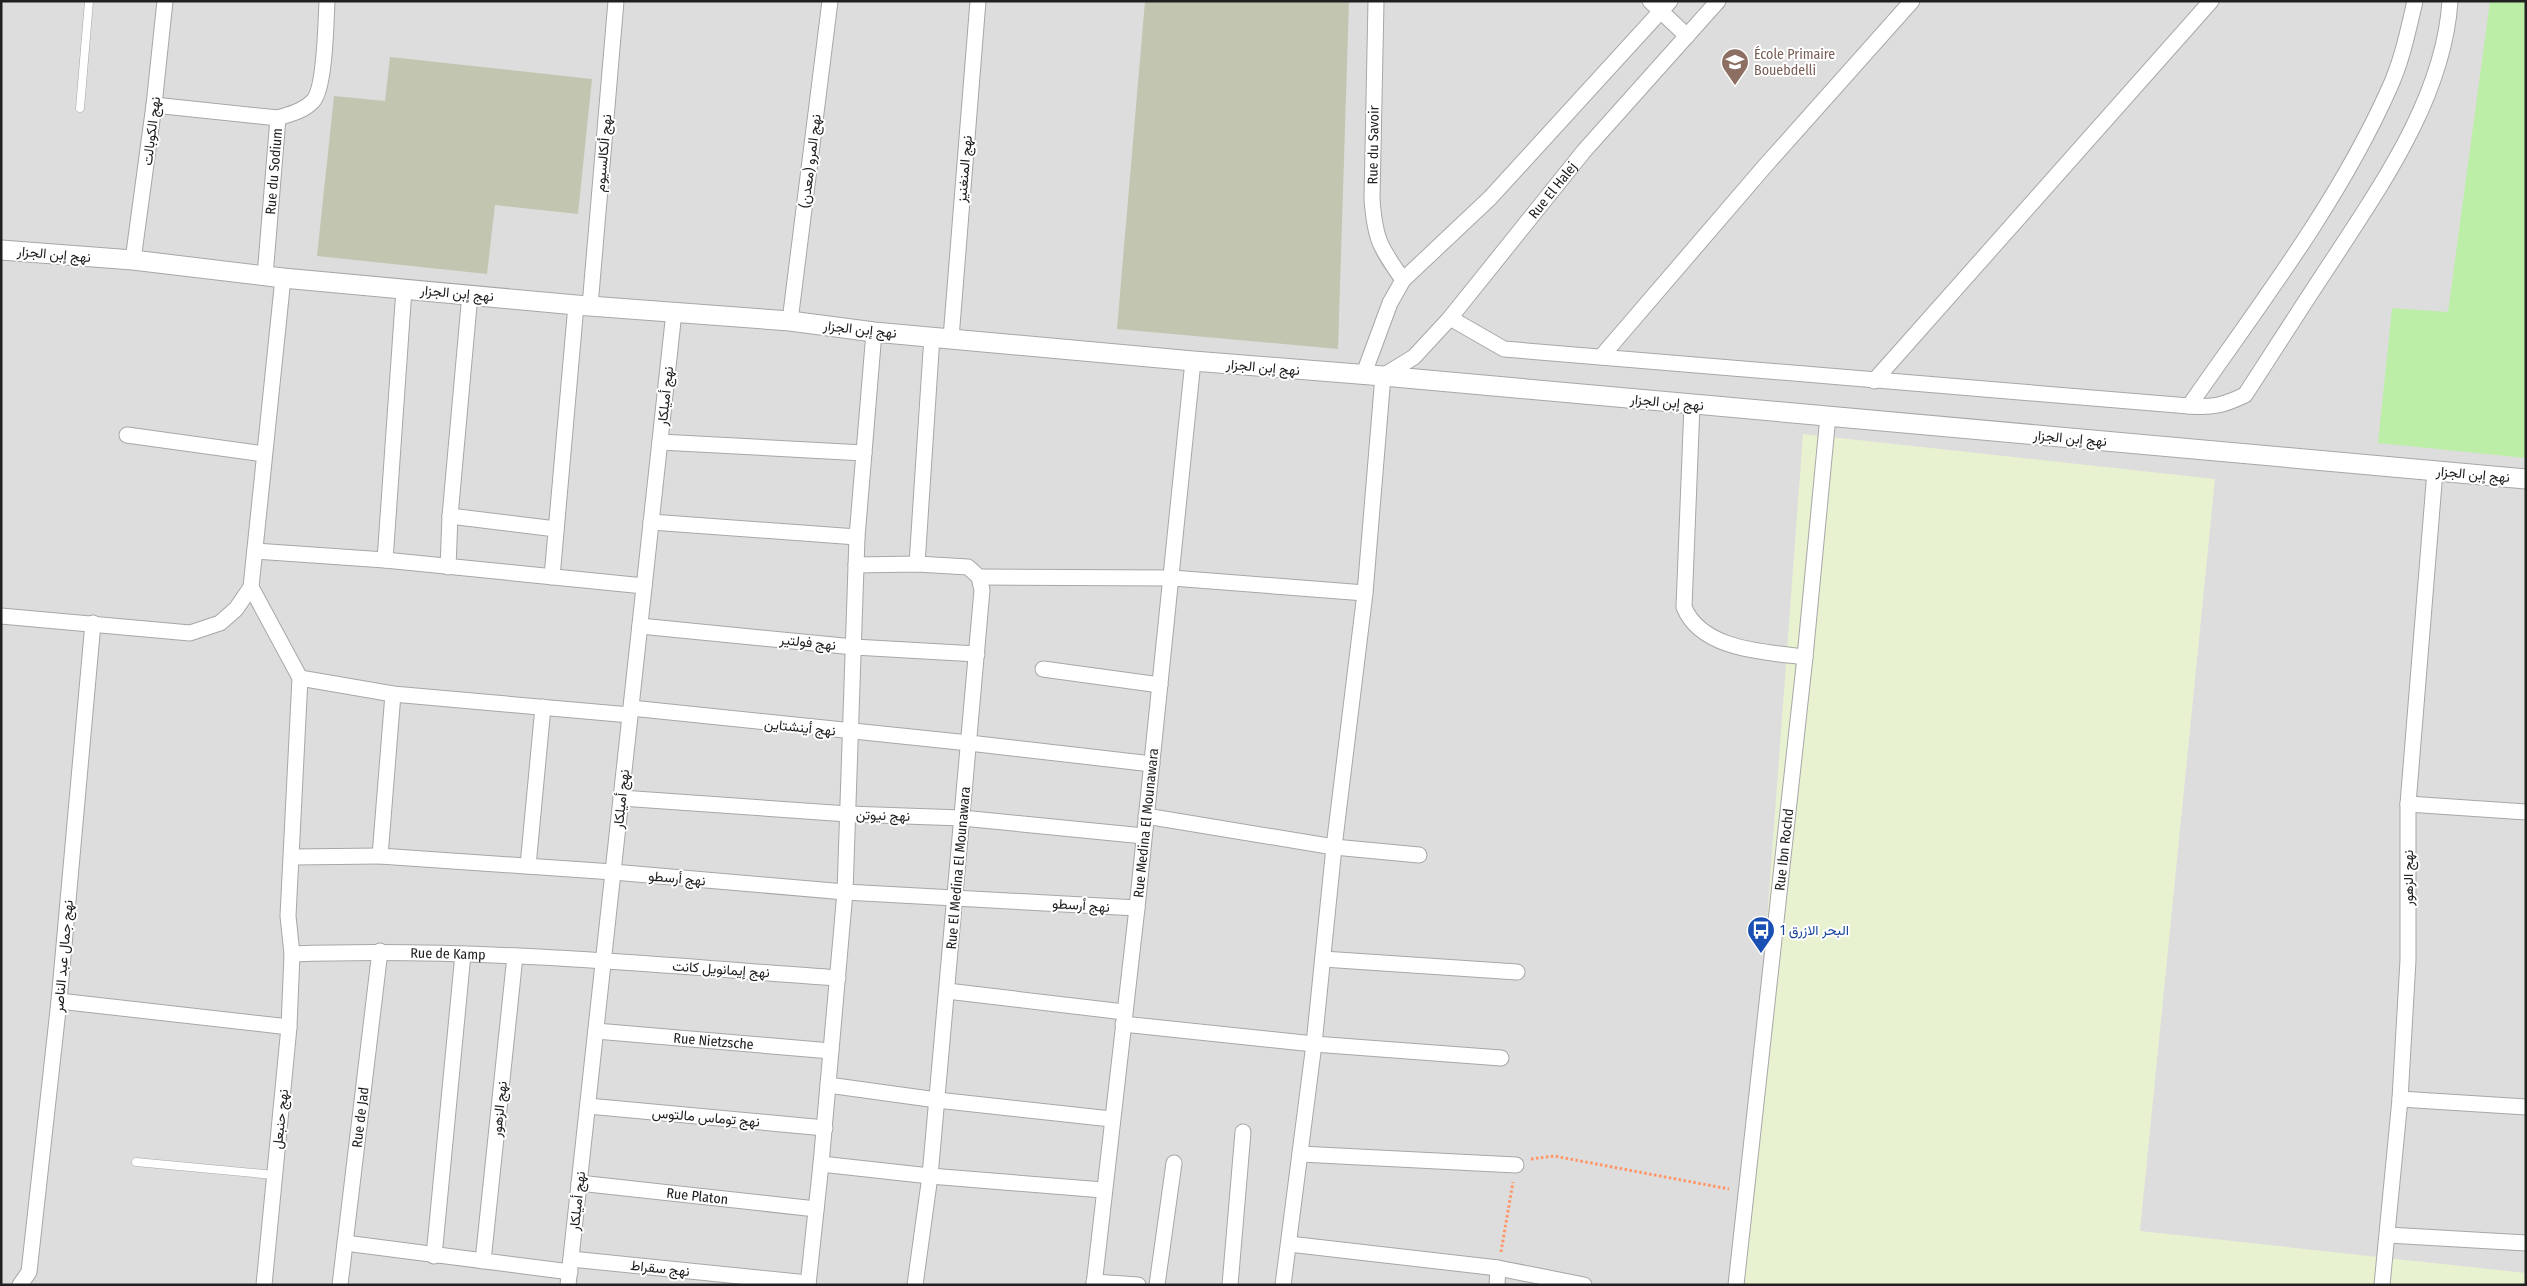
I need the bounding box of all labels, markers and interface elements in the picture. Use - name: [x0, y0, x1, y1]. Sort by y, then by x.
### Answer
- place label: École Primaire Bouebdelli: [1754, 45, 1835, 79]
- school or university icon: École Primaire Bouebdelli: [1720, 47, 1750, 86]
- street label: نهج الكوبالت: [139, 96, 166, 167]
- street label: Rue du Savoir: [1364, 105, 1383, 185]
- street label: نهج ألكالسيوم: [592, 113, 617, 193]
- street label: نهج المرو (معدن): [796, 113, 827, 209]
- street label: Rue du Sodium: [262, 127, 286, 215]
- street label: نهج المنغنيز: [953, 135, 978, 205]
- street label: Rue El Halej: [1525, 159, 1581, 222]
- street label: نهج إبن الجزار: [15, 243, 92, 268]
- street label: نهج إبن الجزار: [418, 282, 495, 307]
- street label: نهج إبن الجزار: [821, 317, 898, 344]
- street label: نهج إبن الجزار: [1224, 356, 1301, 381]
- street label: نهج أميلكار: [654, 365, 679, 428]
- street label: نهج إبن الجزار: [1628, 391, 1705, 416]
- street label: نهج إبن الجزار: [2031, 427, 2108, 452]
- street label: نهج إبن الجزار: [2434, 463, 2511, 488]
- street label: نهج فولتير: [778, 631, 837, 656]
- street label: نهج أينشتاين: [763, 715, 837, 742]
- street label: Rue Medina El Mounawara: [1130, 747, 1162, 899]
- street label: نهج أميلكار: [610, 768, 635, 831]
- street label: Rue El Medina El Mounawara: [943, 786, 974, 950]
- street label: نهج نيوتن: [855, 806, 910, 827]
- street label: Rue Ibn Rochd: [1771, 808, 1797, 892]
- street label: نهج الزهور: [2400, 850, 2419, 907]
- street label: نهج أرسطو: [647, 868, 706, 891]
- street label: نهج أرسطو: [1052, 895, 1110, 918]
- street label: نهج جمال عبد الناصر: [50, 899, 79, 1014]
- bus stop icon: 1 البحر الازرق: [1746, 915, 1776, 954]
- place label: 1 البحر الازرق: [1780, 922, 1849, 939]
- street label: Rue de Kamp: [410, 945, 486, 964]
- street label: نهج إيمانويل كانت: [671, 958, 770, 983]
- street label: Rue Nietzsche: [673, 1030, 754, 1053]
- street label: نهج الزهور: [488, 1080, 513, 1139]
- street label: Rue de Jad: [349, 1086, 373, 1149]
- street label: نهج حنبعل: [269, 1088, 294, 1150]
- street label: نهج توماس مالتوس: [651, 1104, 761, 1133]
- street label: نهج أميلكار: [566, 1170, 591, 1233]
- street label: Rue Platon: [665, 1185, 729, 1208]
- street label: نهج سقراط: [629, 1257, 691, 1282]

